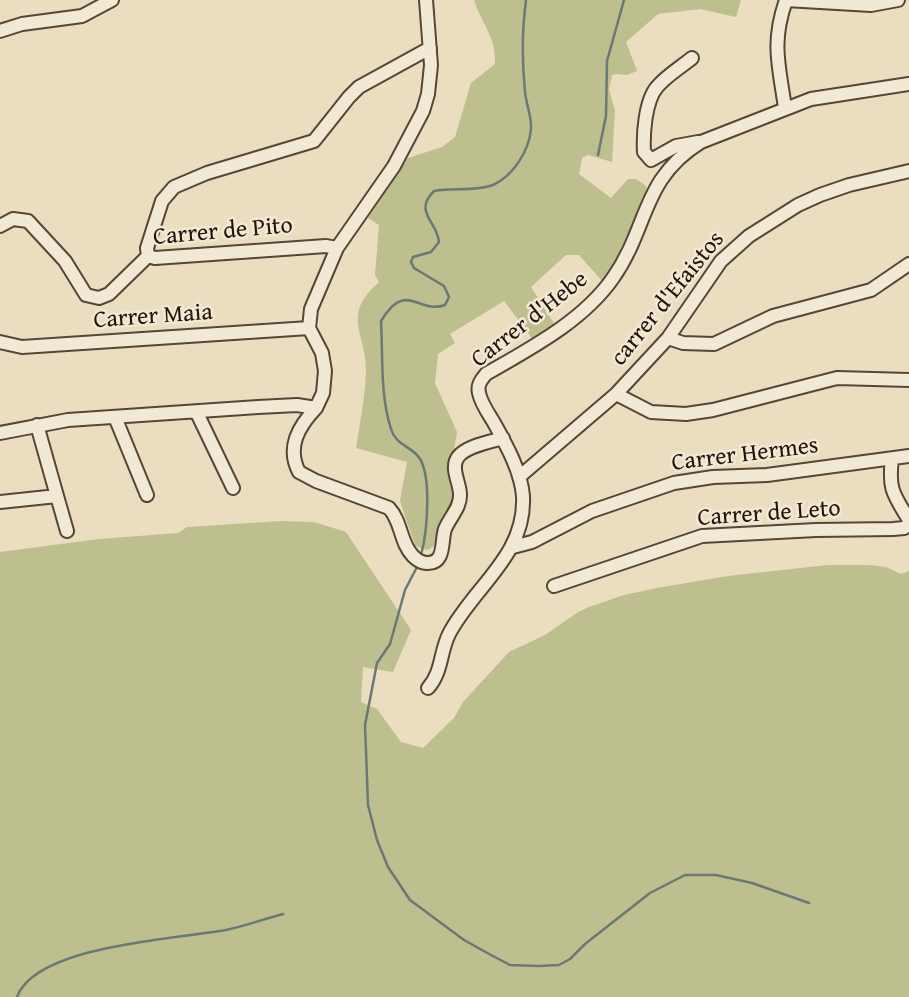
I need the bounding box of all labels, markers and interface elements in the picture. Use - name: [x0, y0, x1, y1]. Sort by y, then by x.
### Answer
- street label: Carrer de Pito: [152, 212, 294, 252]
- street label: carrer d'Efaistos: [605, 226, 731, 372]
- street label: Carrer d'Hebe: [466, 266, 594, 374]
- street label: Carrer Maia: [92, 298, 214, 336]
- street label: Carrer Hermes: [670, 432, 820, 478]
- street label: Carrer de Leto: [697, 495, 841, 533]

